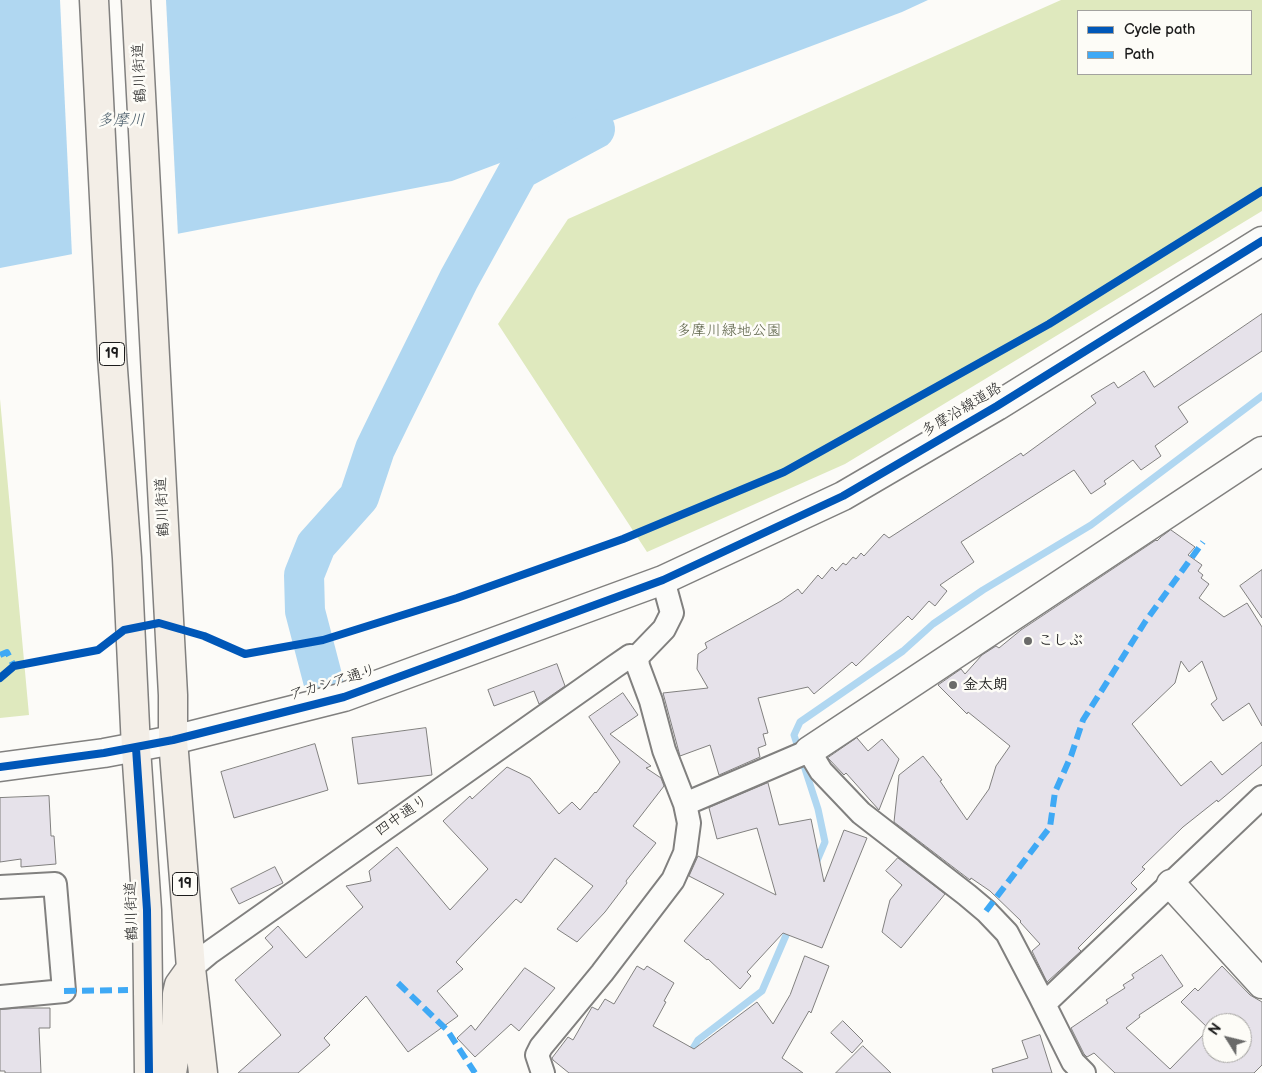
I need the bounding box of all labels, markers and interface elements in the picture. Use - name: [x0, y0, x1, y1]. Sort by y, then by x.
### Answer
- legend: [1077, 10, 1252, 75]
- text: Cycle path: [1124, 20, 1195, 39]
- street label: 鶴川街道: [129, 43, 151, 103]
- text: Path: [1124, 45, 1154, 64]
- water label: 多摩川: [97, 111, 145, 131]
- park label: 多摩川緑地公園: [677, 322, 781, 340]
- road number: 19: [100, 342, 124, 366]
- street label: 多摩沿線道路: [919, 379, 1005, 441]
- street label: 鶴川街道: [152, 477, 174, 537]
- place label: こしぶ: [1038, 632, 1083, 650]
- marker: こしぶ: [1022, 635, 1034, 647]
- street label: アカシア通り: [287, 661, 379, 705]
- place label: 金太朗: [963, 676, 1008, 694]
- marker: 金太朗: [947, 679, 959, 691]
- street label: 四中通り: [372, 791, 432, 841]
- road number: 19: [172, 872, 198, 896]
- street label: 鶴川街道: [122, 881, 142, 941]
- north arrow: [1202, 1013, 1252, 1063]
- text: N: [1205, 1020, 1225, 1039]

